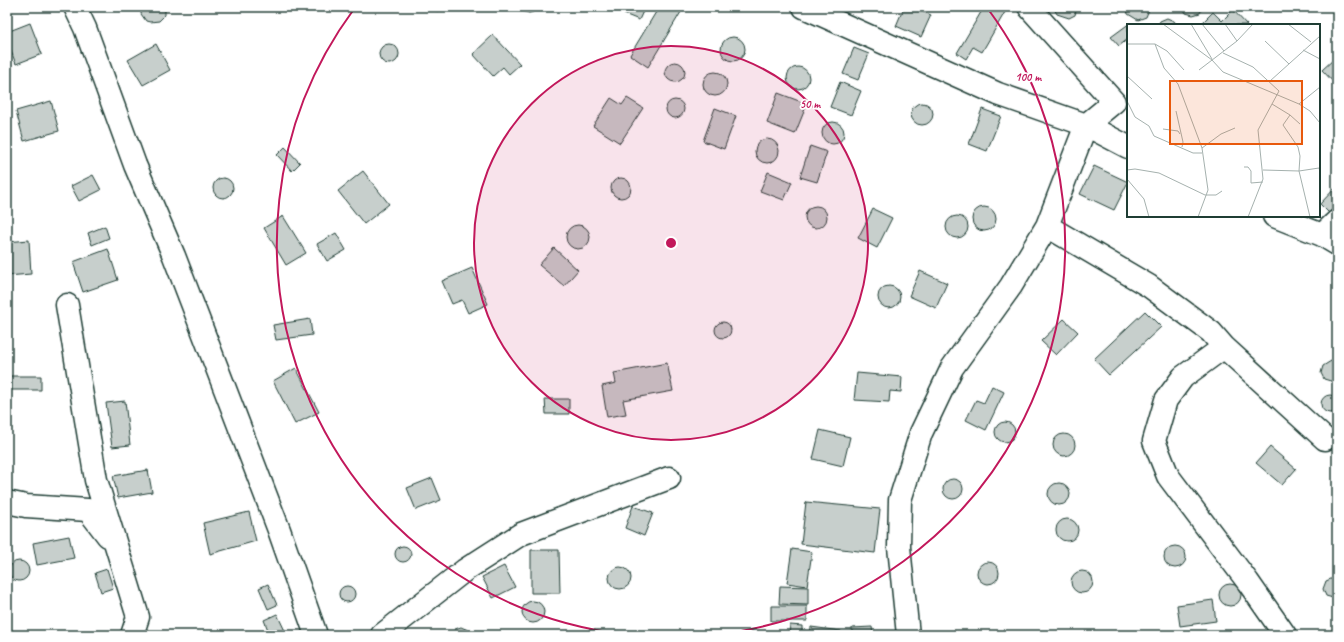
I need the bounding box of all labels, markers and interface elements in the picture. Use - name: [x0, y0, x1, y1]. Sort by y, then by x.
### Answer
- inset map: [1127, 24, 1320, 217]
- text: 100 m: [1015, 69, 1042, 85]
- text: 50 m: [800, 96, 821, 112]
- centre of rings: [664, 236, 678, 250]

